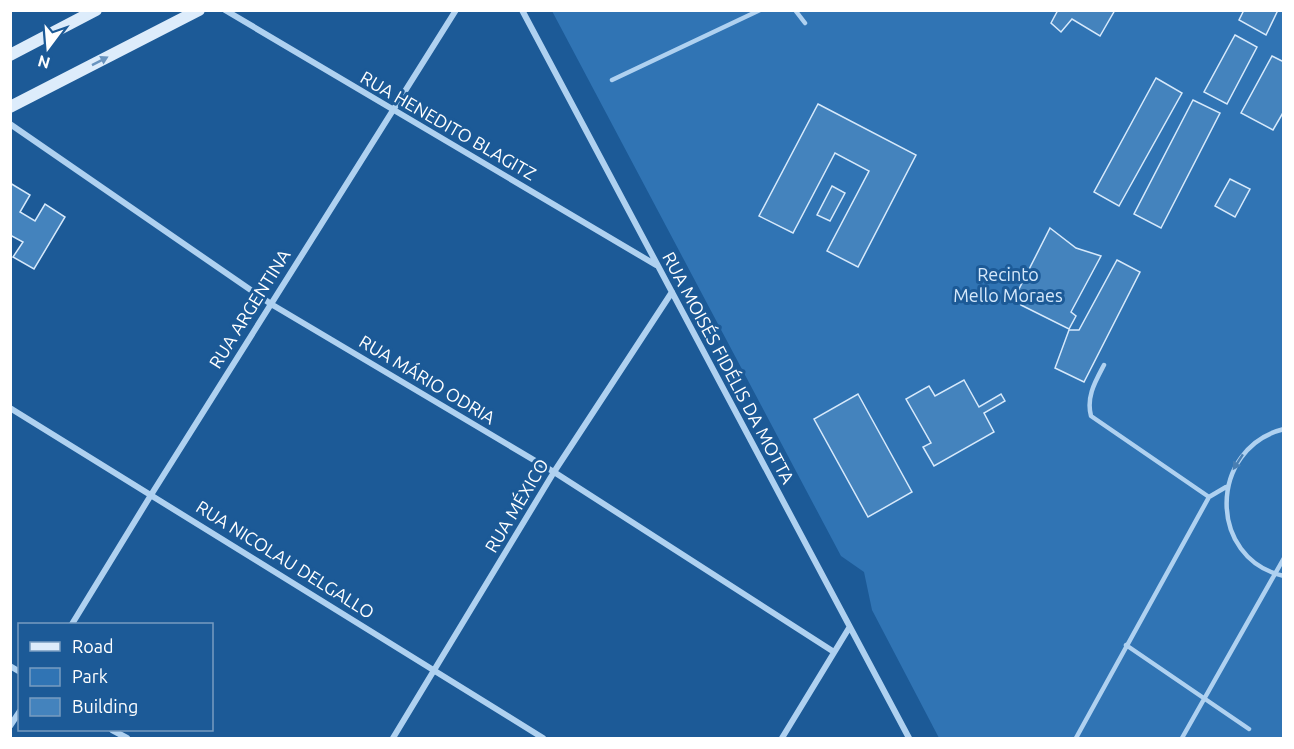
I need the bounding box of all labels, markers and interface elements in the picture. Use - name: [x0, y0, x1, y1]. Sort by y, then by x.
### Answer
- north arrow: [18, 18, 78, 78]
- text: N: [36, 52, 52, 73]
- one-way arrow: [91, 57, 109, 67]
- street label: RUA HENEDITO BLAGITZ: [357, 67, 540, 184]
- street label: RUA ARGENTINA: [205, 245, 294, 371]
- street label: RUA MOISÉS FIDÉLIS DA MOTTA: [659, 248, 800, 487]
- park label: Recinto Mello Moraes: [953, 264, 1063, 305]
- street label: RUA MÁRIO ODRIA: [356, 330, 500, 428]
- one-way arrow: [1233, 454, 1244, 470]
- street label: RUA MÉXICO: [480, 455, 552, 556]
- street label: RUA NICOLAU DELGALLO: [193, 496, 378, 622]
- legend: [18, 623, 213, 731]
- text: Road: [72, 636, 114, 656]
- text: Park: [72, 666, 108, 686]
- text: Building: [72, 696, 138, 716]

